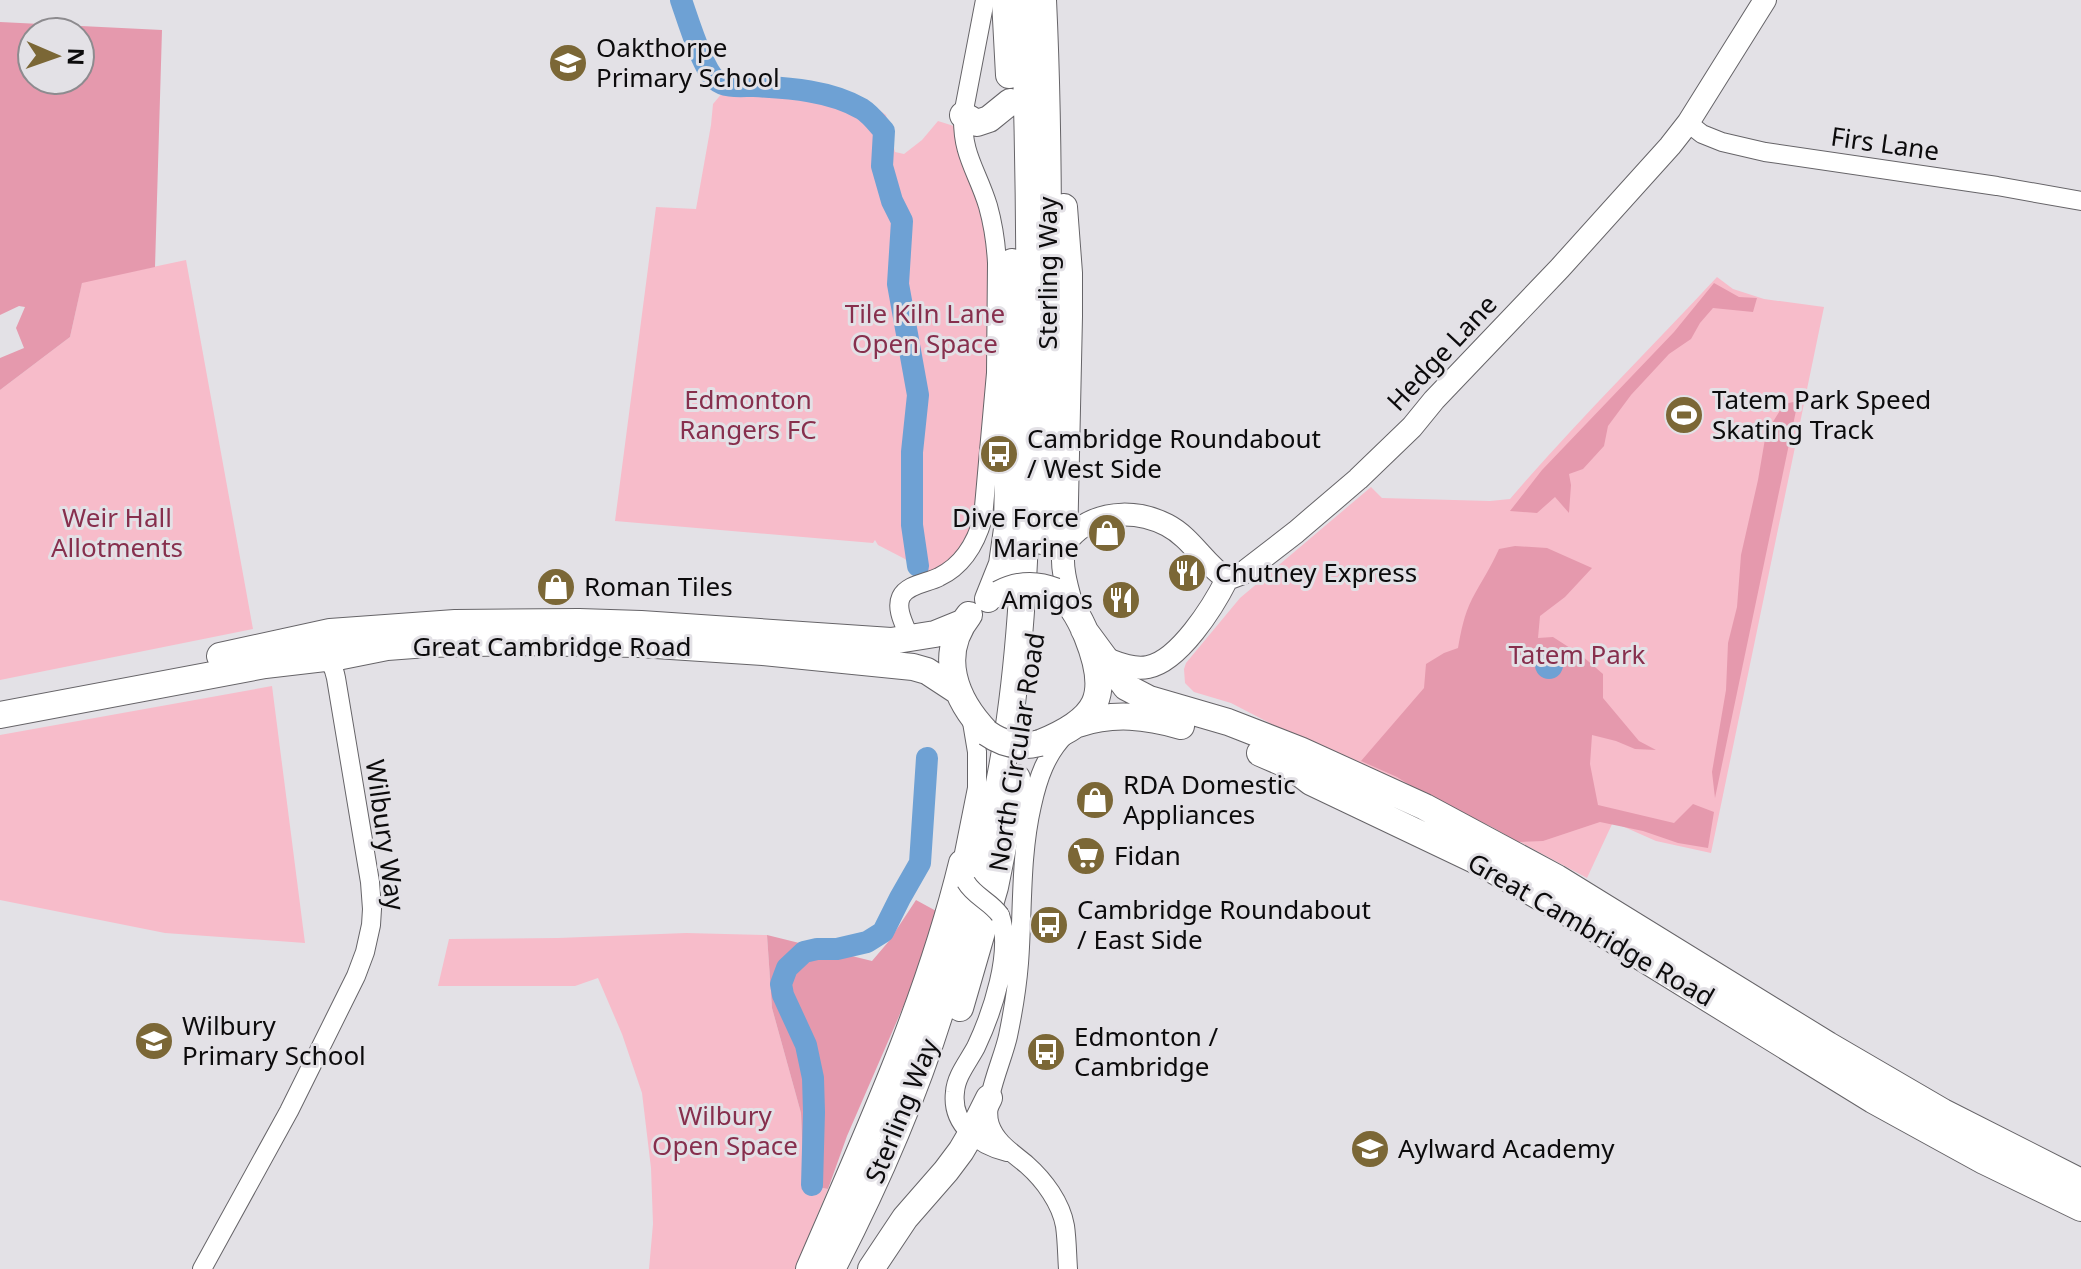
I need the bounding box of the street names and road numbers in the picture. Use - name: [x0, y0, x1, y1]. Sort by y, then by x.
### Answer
- street label: Firs Lane: [1829, 118, 1942, 168]
- street label: Sterling Way: [1029, 196, 1065, 349]
- street label: Hedge Lane: [1378, 287, 1504, 418]
- street label: Great Cambridge Road: [412, 628, 692, 664]
- street label: North Circular Road: [979, 630, 1053, 874]
- street label: Wilbury Way: [358, 757, 414, 913]
- street label: Great Cambridge Road: [1462, 844, 1721, 1015]
- street label: Sterling Way: [856, 1032, 947, 1188]

